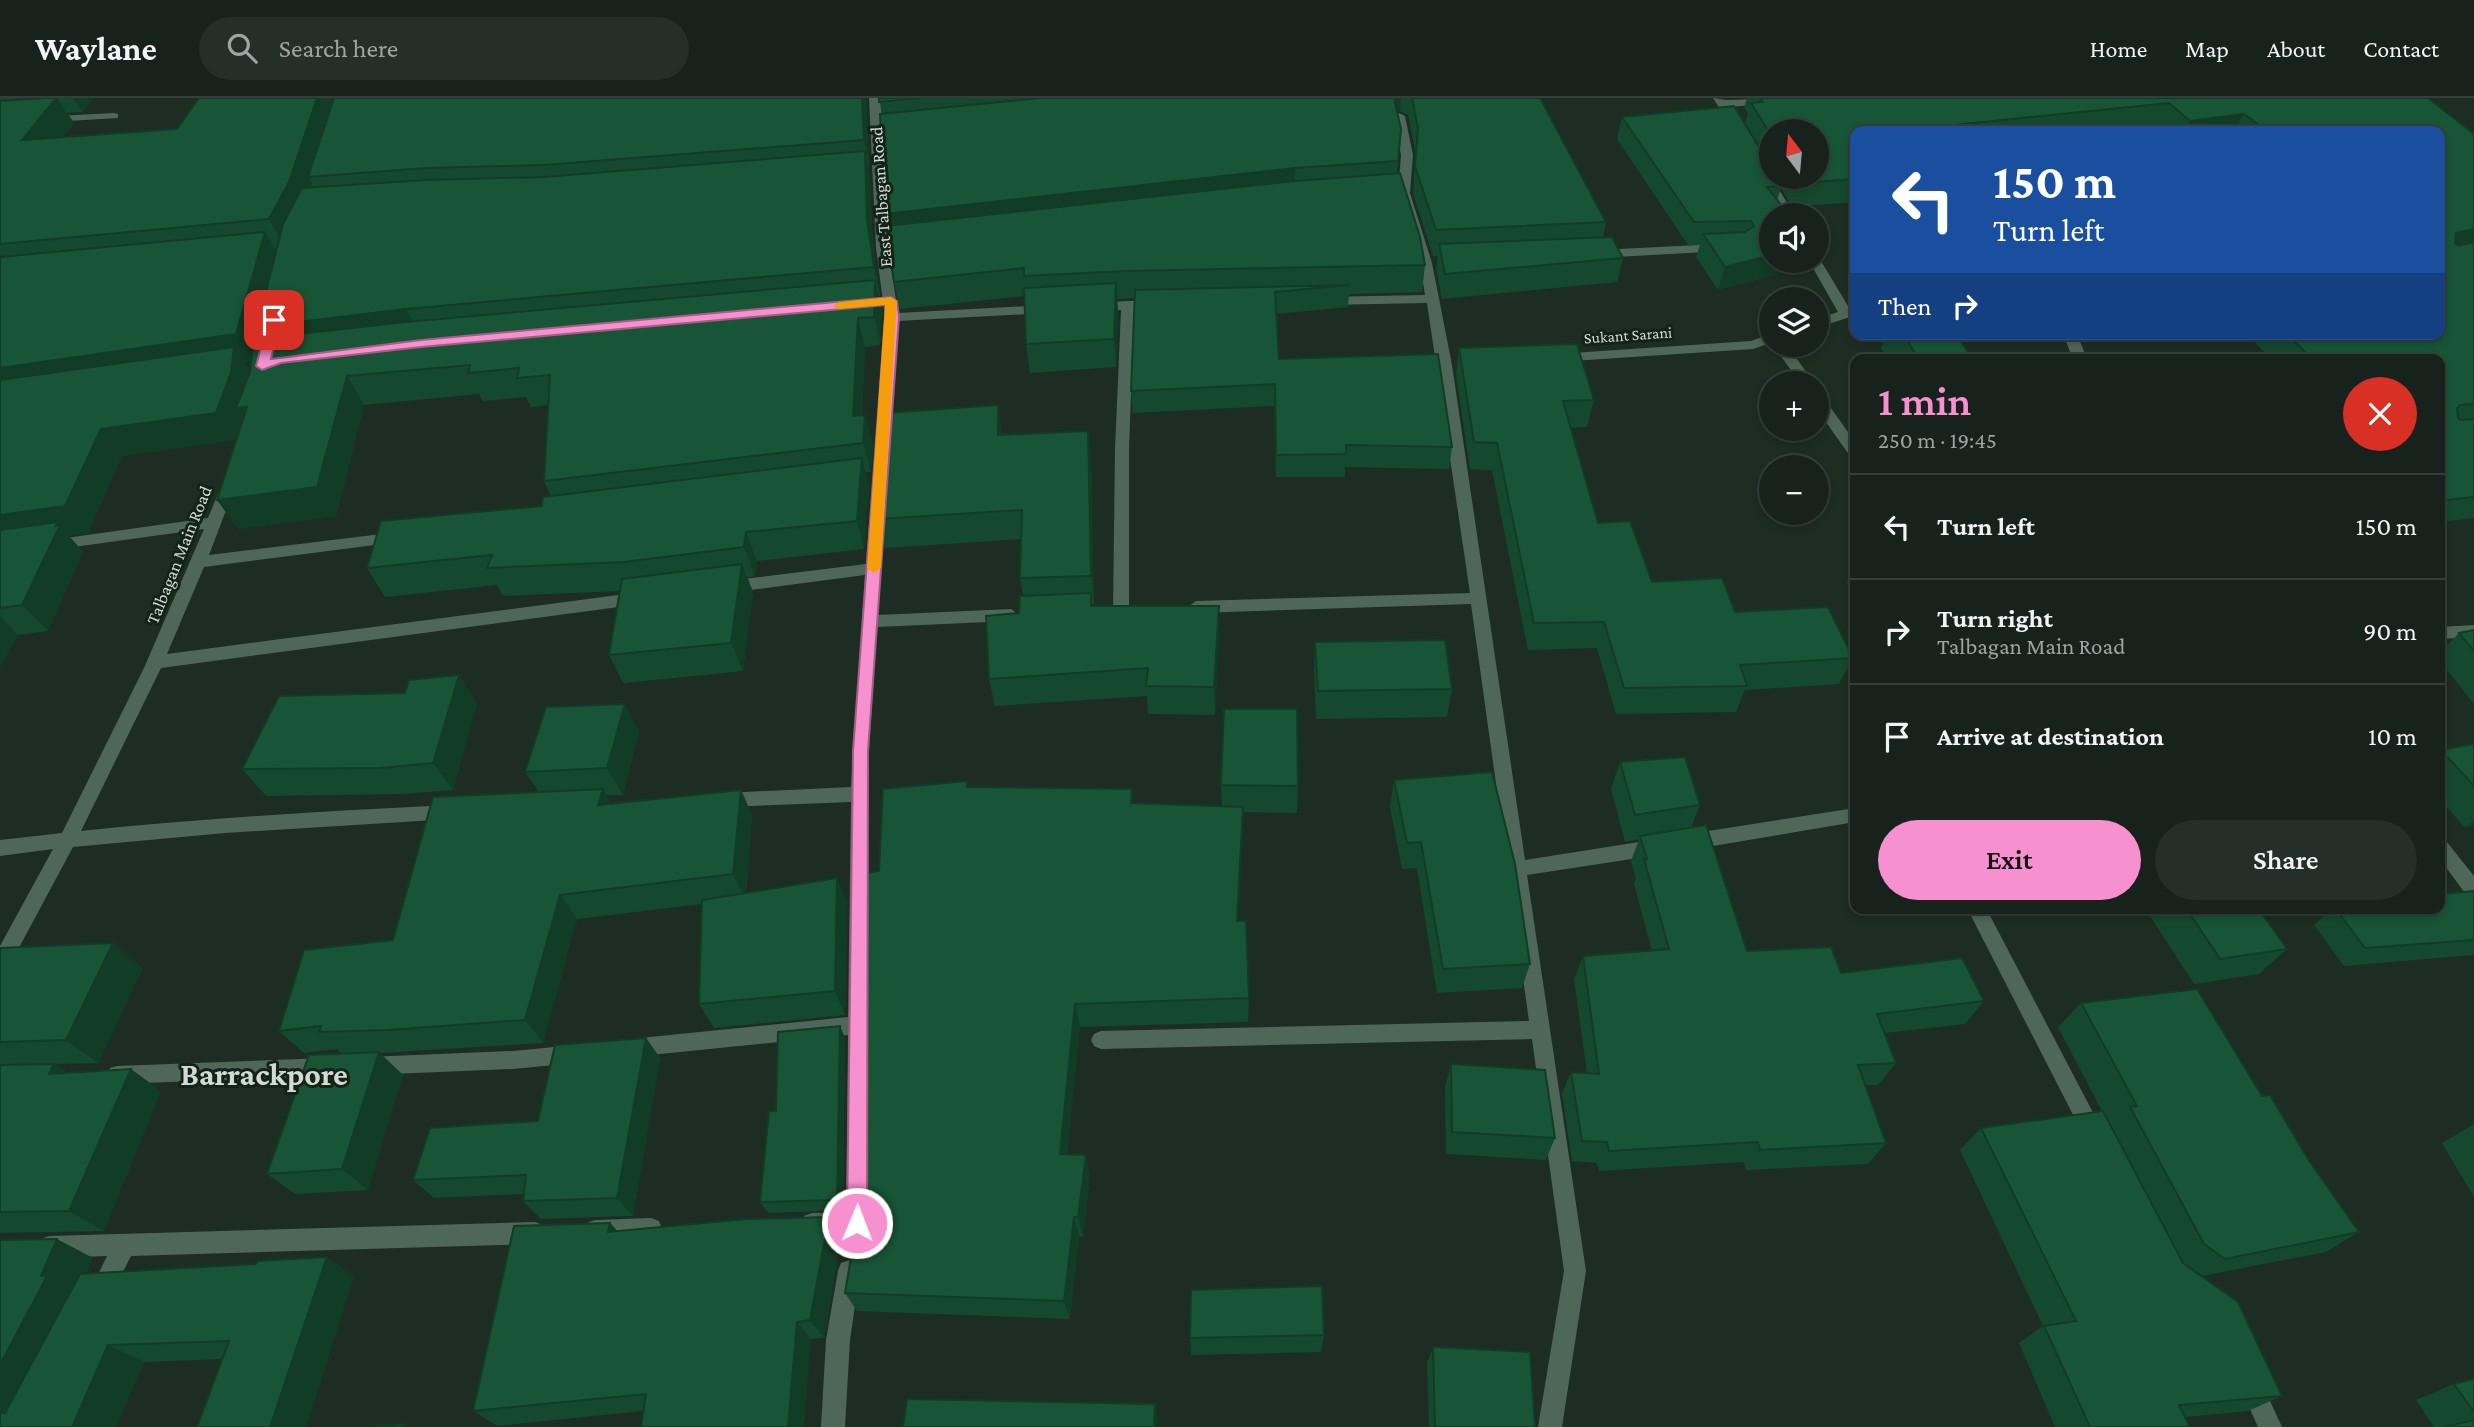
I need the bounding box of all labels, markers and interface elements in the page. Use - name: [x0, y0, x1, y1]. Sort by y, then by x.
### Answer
- search box: [199, 17, 689, 80]
- icon: search: [223, 29, 261, 67]
- text: Waylane: [35, 30, 157, 67]
- text: Search here: [279, 34, 398, 63]
- text: Home: [2090, 35, 2147, 62]
- text: Map: [2185, 35, 2229, 62]
- text: About: [2267, 35, 2325, 62]
- text: Contact: [2363, 35, 2439, 62]
- north arrow: [1759, 119, 1829, 189]
- map controls: [1759, 119, 1829, 525]
- street label: East Talbagan Road: [866, 126, 896, 268]
- icon: left: [1878, 154, 1969, 245]
- text: 150 m: [1993, 154, 2116, 209]
- button: sound: [1759, 203, 1829, 273]
- text: Turn left: [1993, 212, 2104, 248]
- button: layers: [1759, 287, 1829, 357]
- icon: right: [1946, 287, 1984, 325]
- pin: [244, 290, 304, 350]
- text: Then: [1878, 292, 1932, 321]
- icon: arrive: [255, 301, 293, 339]
- street label: Sukant Sarani: [1583, 323, 1673, 347]
- button: +: [1759, 371, 1829, 441]
- text: 1 min: [1878, 377, 1971, 424]
- button: close: [2343, 377, 2417, 451]
- text: 250 m · 19:45: [1878, 427, 1997, 453]
- button: −: [1759, 455, 1829, 525]
- street label: Talbagan Main Road: [142, 482, 216, 627]
- icon: left: [1878, 508, 1916, 546]
- text: Turn left: [1937, 512, 2035, 541]
- text: 150 m: [2356, 512, 2417, 541]
- text: Turn right: [1937, 604, 2053, 633]
- icon: right: [1878, 613, 1916, 651]
- text: 90 m: [2363, 617, 2417, 646]
- text: Talbagan Main Road: [1937, 633, 2125, 659]
- icon: arrive: [1878, 718, 1916, 756]
- text: Arrive at destination: [1937, 722, 2164, 751]
- text: 10 m: [2368, 722, 2417, 751]
- button: Exit: [1878, 820, 2141, 900]
- button: Share: [2155, 820, 2417, 900]
- district label: Barrackpore: [180, 1056, 348, 1092]
- position arrow: [820, 1186, 894, 1260]

